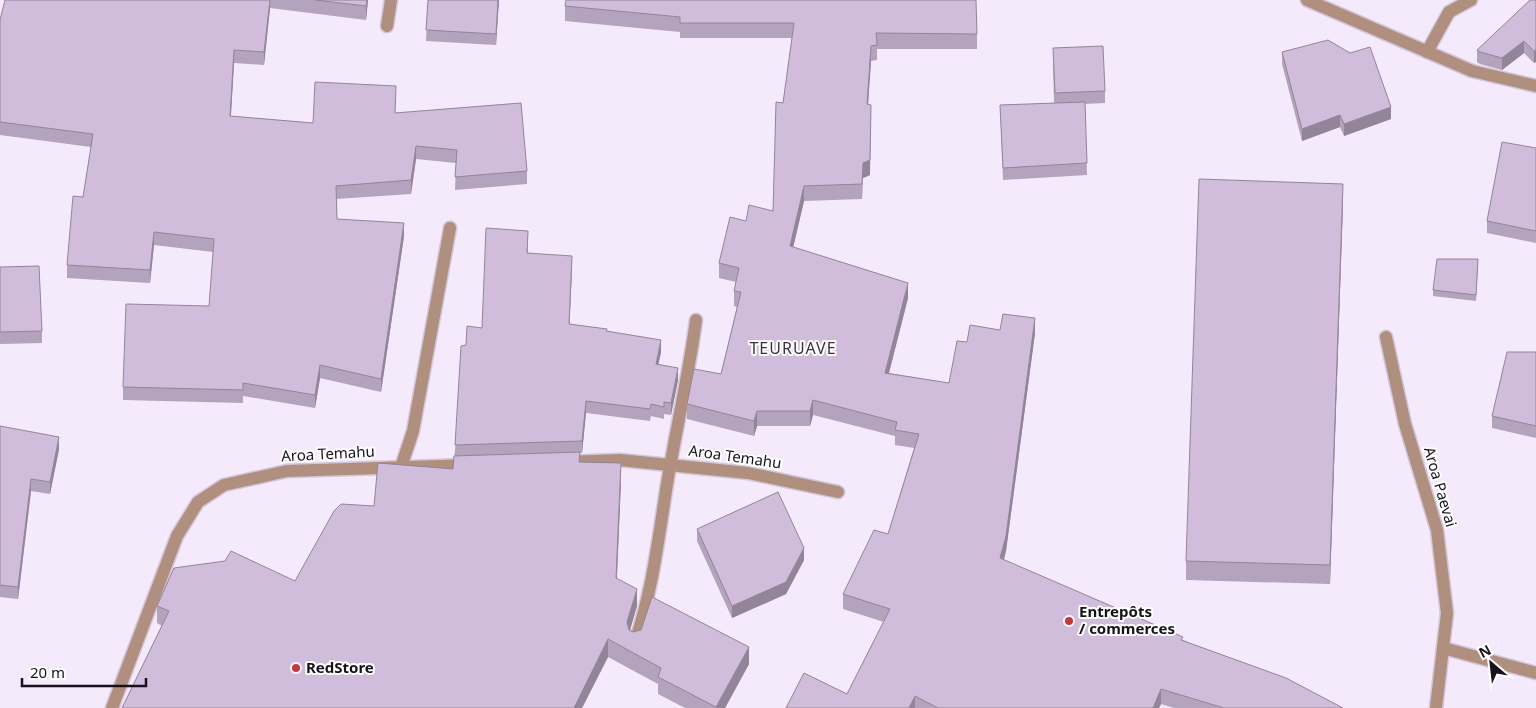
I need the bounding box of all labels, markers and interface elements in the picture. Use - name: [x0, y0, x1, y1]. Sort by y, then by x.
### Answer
- district label: TEURUAVE: [749, 337, 837, 359]
- street label: Aroa Temahu: [687, 440, 783, 472]
- street label: Aroa Temahu: [281, 441, 375, 465]
- street label: Aroa Paevai: [1420, 444, 1462, 529]
- place label: Entrepôts / commerces: [1079, 601, 1175, 638]
- marker: Entrepôts / commerces: [1063, 615, 1075, 627]
- north arrow: [1466, 638, 1516, 688]
- text: N: [1475, 640, 1494, 662]
- scale bar: [22, 656, 146, 688]
- place label: RedStore: [306, 657, 374, 677]
- text: 20 m: [30, 662, 65, 682]
- marker: RedStore: [290, 662, 302, 674]

